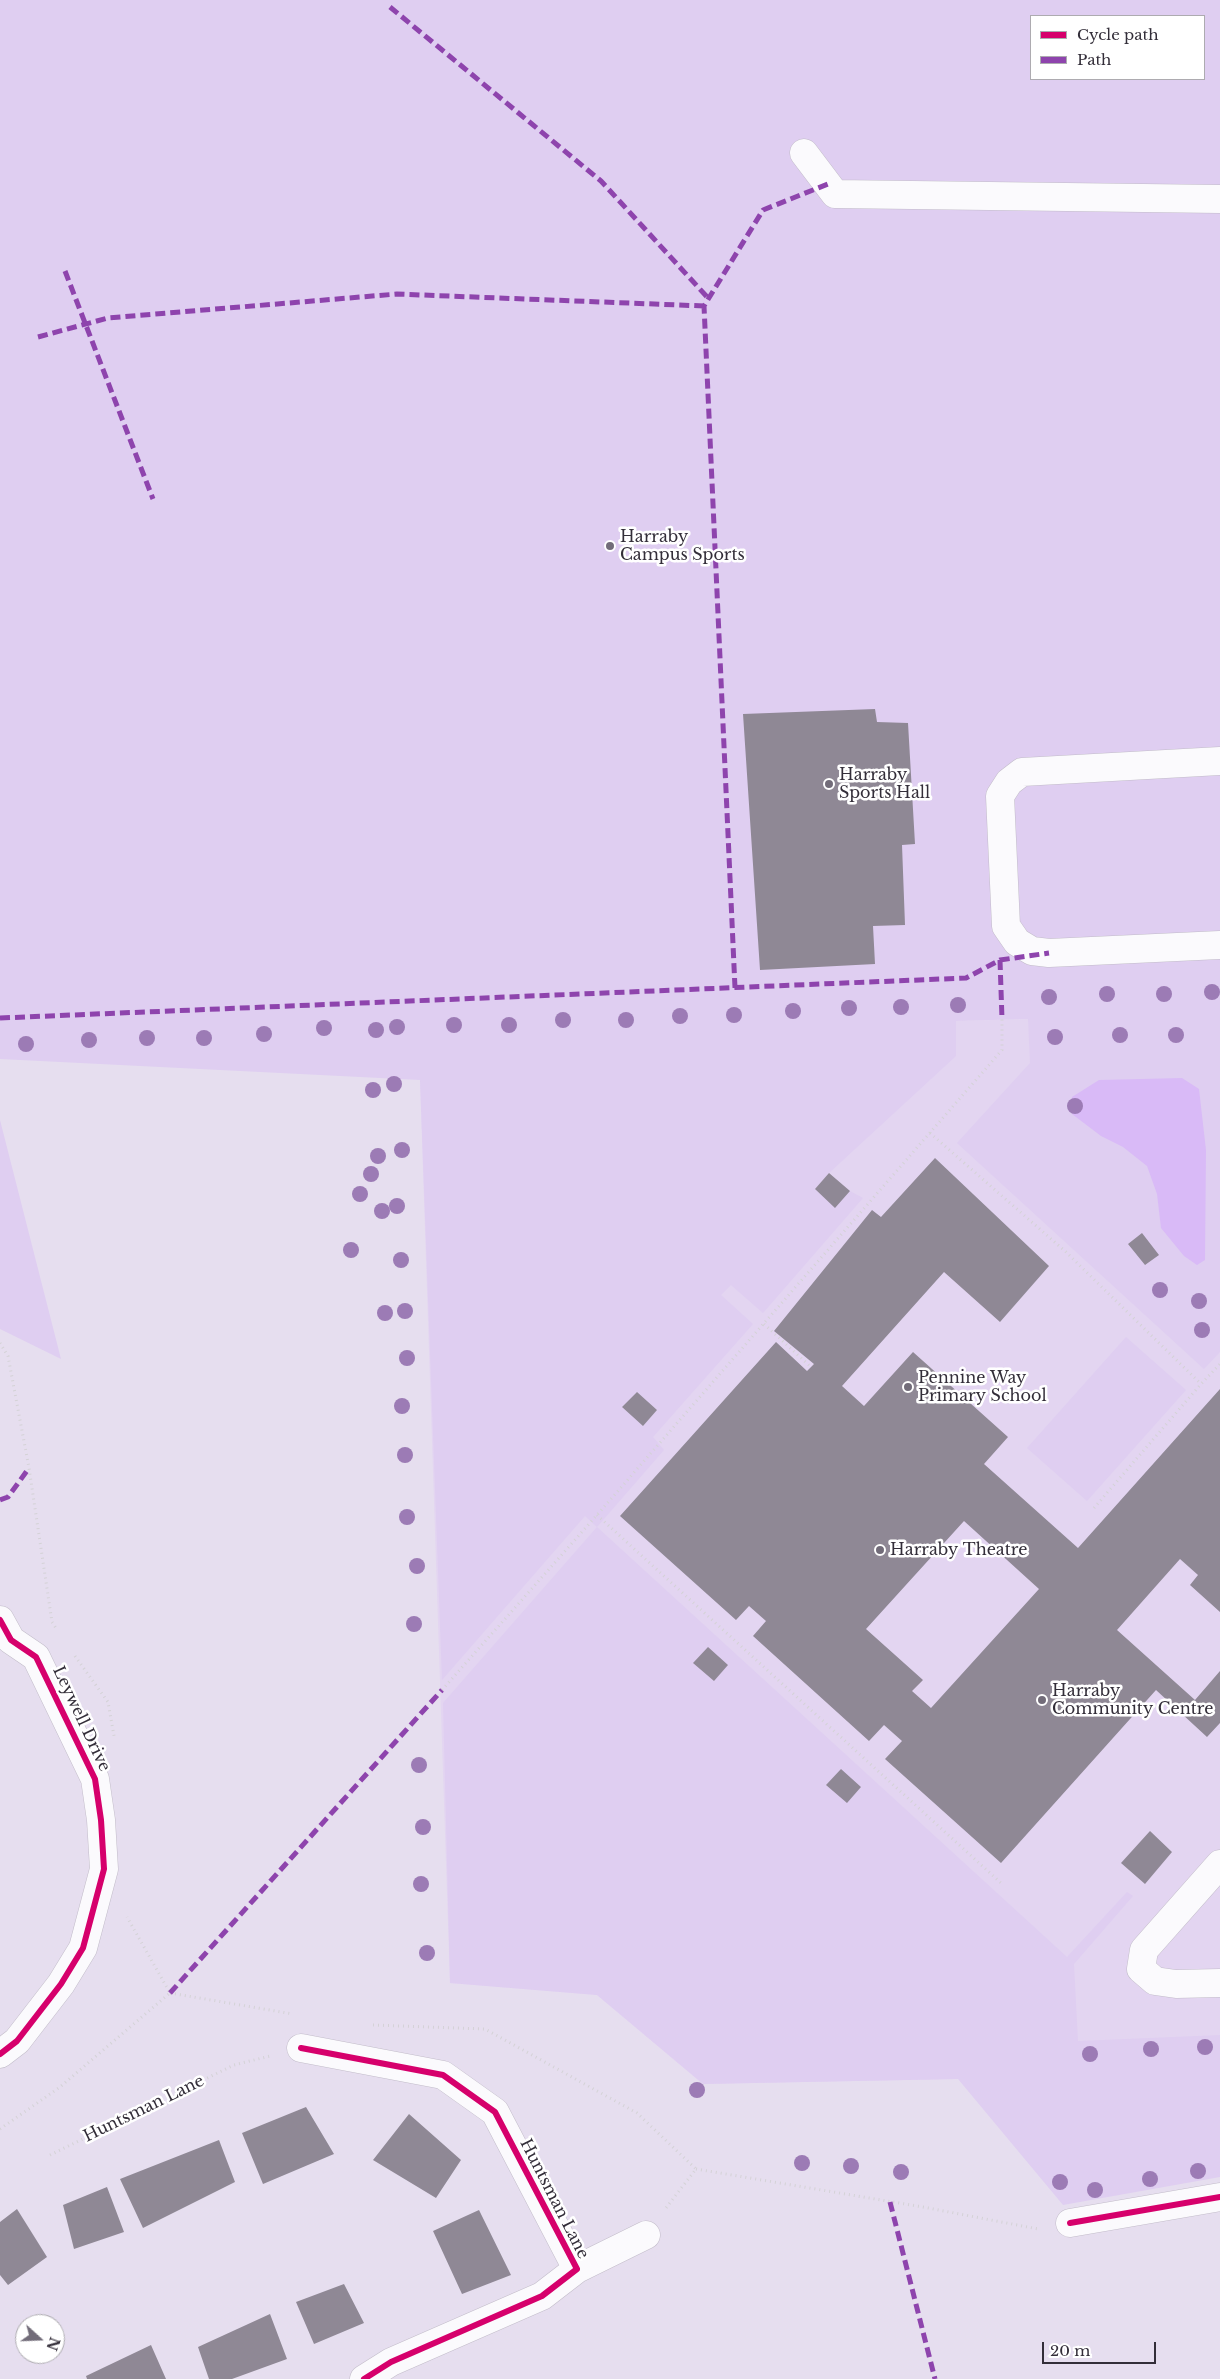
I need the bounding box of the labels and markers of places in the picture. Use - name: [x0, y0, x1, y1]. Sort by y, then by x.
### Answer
- place label: Harraby Campus Sports: [620, 527, 745, 565]
- marker: Harraby Campus Sports: [604, 540, 616, 552]
- place label: Harraby Sports Hall: [839, 765, 930, 803]
- marker: Harraby Sports Hall: [823, 778, 835, 790]
- place label: Pennine Way Primary School: [918, 1368, 1047, 1406]
- marker: Pennine Way Primary School: [902, 1381, 914, 1393]
- place label: Harraby Theatre: [890, 1540, 1027, 1560]
- marker: Harraby Theatre: [874, 1544, 886, 1556]
- place label: Harraby Community Centre: [1052, 1681, 1213, 1719]
- marker: Harraby Community Centre: [1036, 1694, 1048, 1706]

